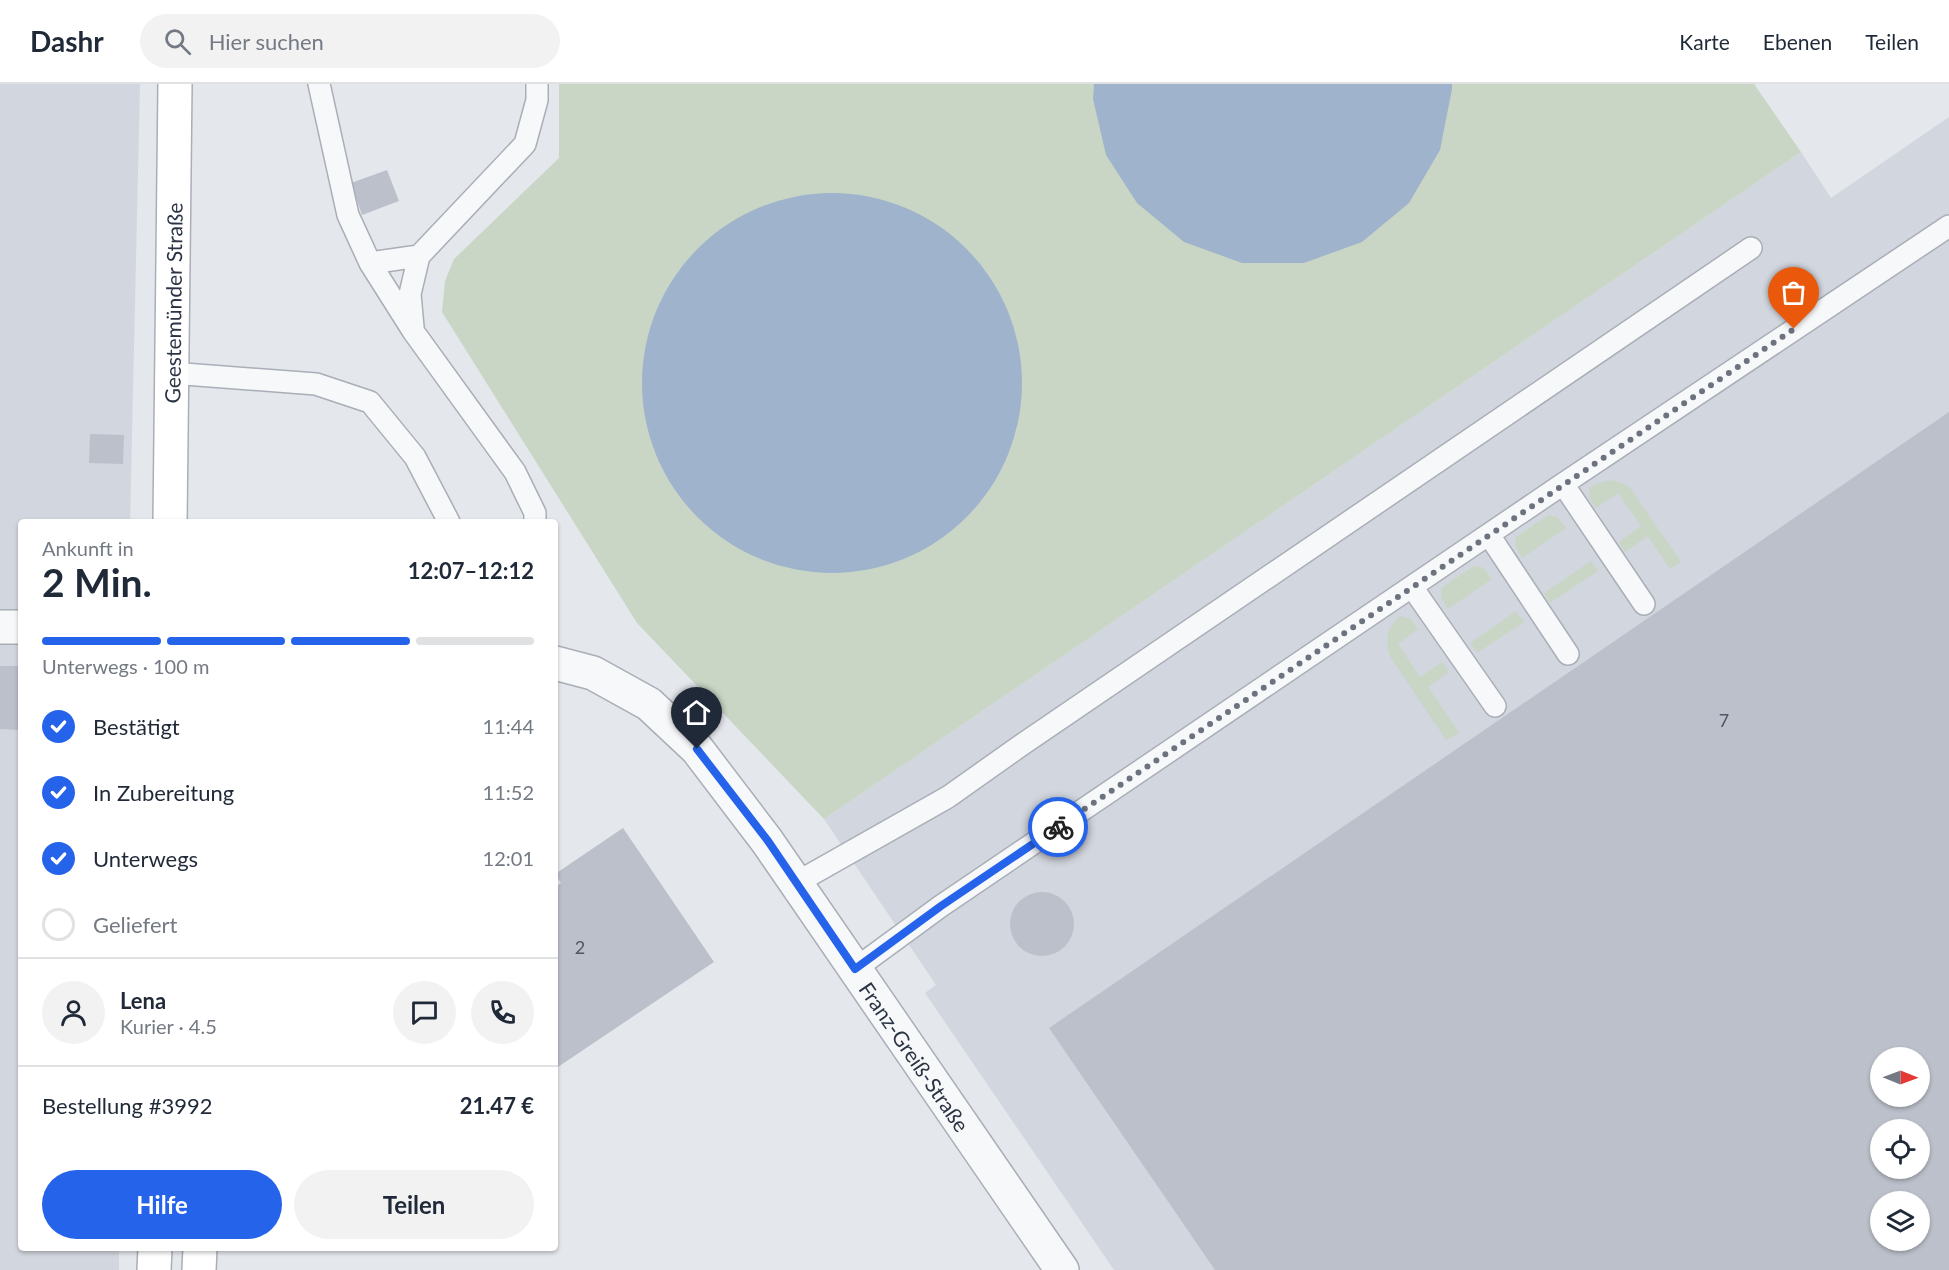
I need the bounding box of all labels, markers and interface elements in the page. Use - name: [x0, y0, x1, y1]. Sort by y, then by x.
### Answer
- search box: [140, 14, 560, 68]
- text: Dashr: [30, 24, 104, 58]
- icon: search: [161, 25, 194, 58]
- text: Hier suchen: [209, 28, 324, 55]
- text: Karte: [1679, 29, 1730, 54]
- text: Ebenen: [1763, 29, 1832, 54]
- text: Teilen: [1865, 29, 1919, 54]
- street label: Geestemünder Straße: [159, 202, 186, 404]
- pin: [1768, 267, 1819, 329]
- icon: bag: [1777, 276, 1810, 309]
- text: Ankunft in: [42, 536, 134, 560]
- text: 12:07–12:12: [408, 557, 534, 584]
- text: 2 Min.: [42, 559, 152, 605]
- text: Unterwegs · 100 m: [42, 654, 209, 678]
- pin: [671, 687, 722, 749]
- icon: home: [680, 696, 713, 729]
- house number: 7: [1719, 709, 1729, 731]
- icon: check: [42, 710, 75, 743]
- text: Bestätigt: [93, 713, 180, 740]
- text: 11:44: [483, 714, 534, 738]
- icon: check: [42, 776, 75, 809]
- text: In Zubereitung: [93, 779, 234, 806]
- text: 11:52: [483, 780, 534, 804]
- courier: [1028, 797, 1088, 857]
- icon: bike: [1042, 811, 1075, 844]
- icon: check: [42, 842, 75, 875]
- text: Unterwegs: [93, 845, 198, 872]
- text: 12:01: [483, 846, 534, 870]
- text: Geliefert: [93, 911, 177, 938]
- house number: 2: [575, 936, 585, 958]
- street label: Franz-Greiß-Straße: [855, 977, 975, 1136]
- button: person: [42, 981, 105, 1044]
- button: chat: [393, 981, 456, 1044]
- button: phone: [471, 981, 534, 1044]
- text: Lena: [120, 987, 166, 1014]
- text: Kurier · 4.5: [120, 1014, 217, 1038]
- north arrow: [1870, 1047, 1930, 1107]
- map controls: [1870, 1047, 1930, 1251]
- text: Bestellung #3992: [42, 1092, 212, 1119]
- text: 21.47 €: [460, 1092, 534, 1119]
- button: locate: [1870, 1119, 1930, 1179]
- button: Hilfe: [42, 1170, 282, 1239]
- button: Teilen: [294, 1170, 534, 1239]
- button: layers: [1870, 1191, 1930, 1251]

